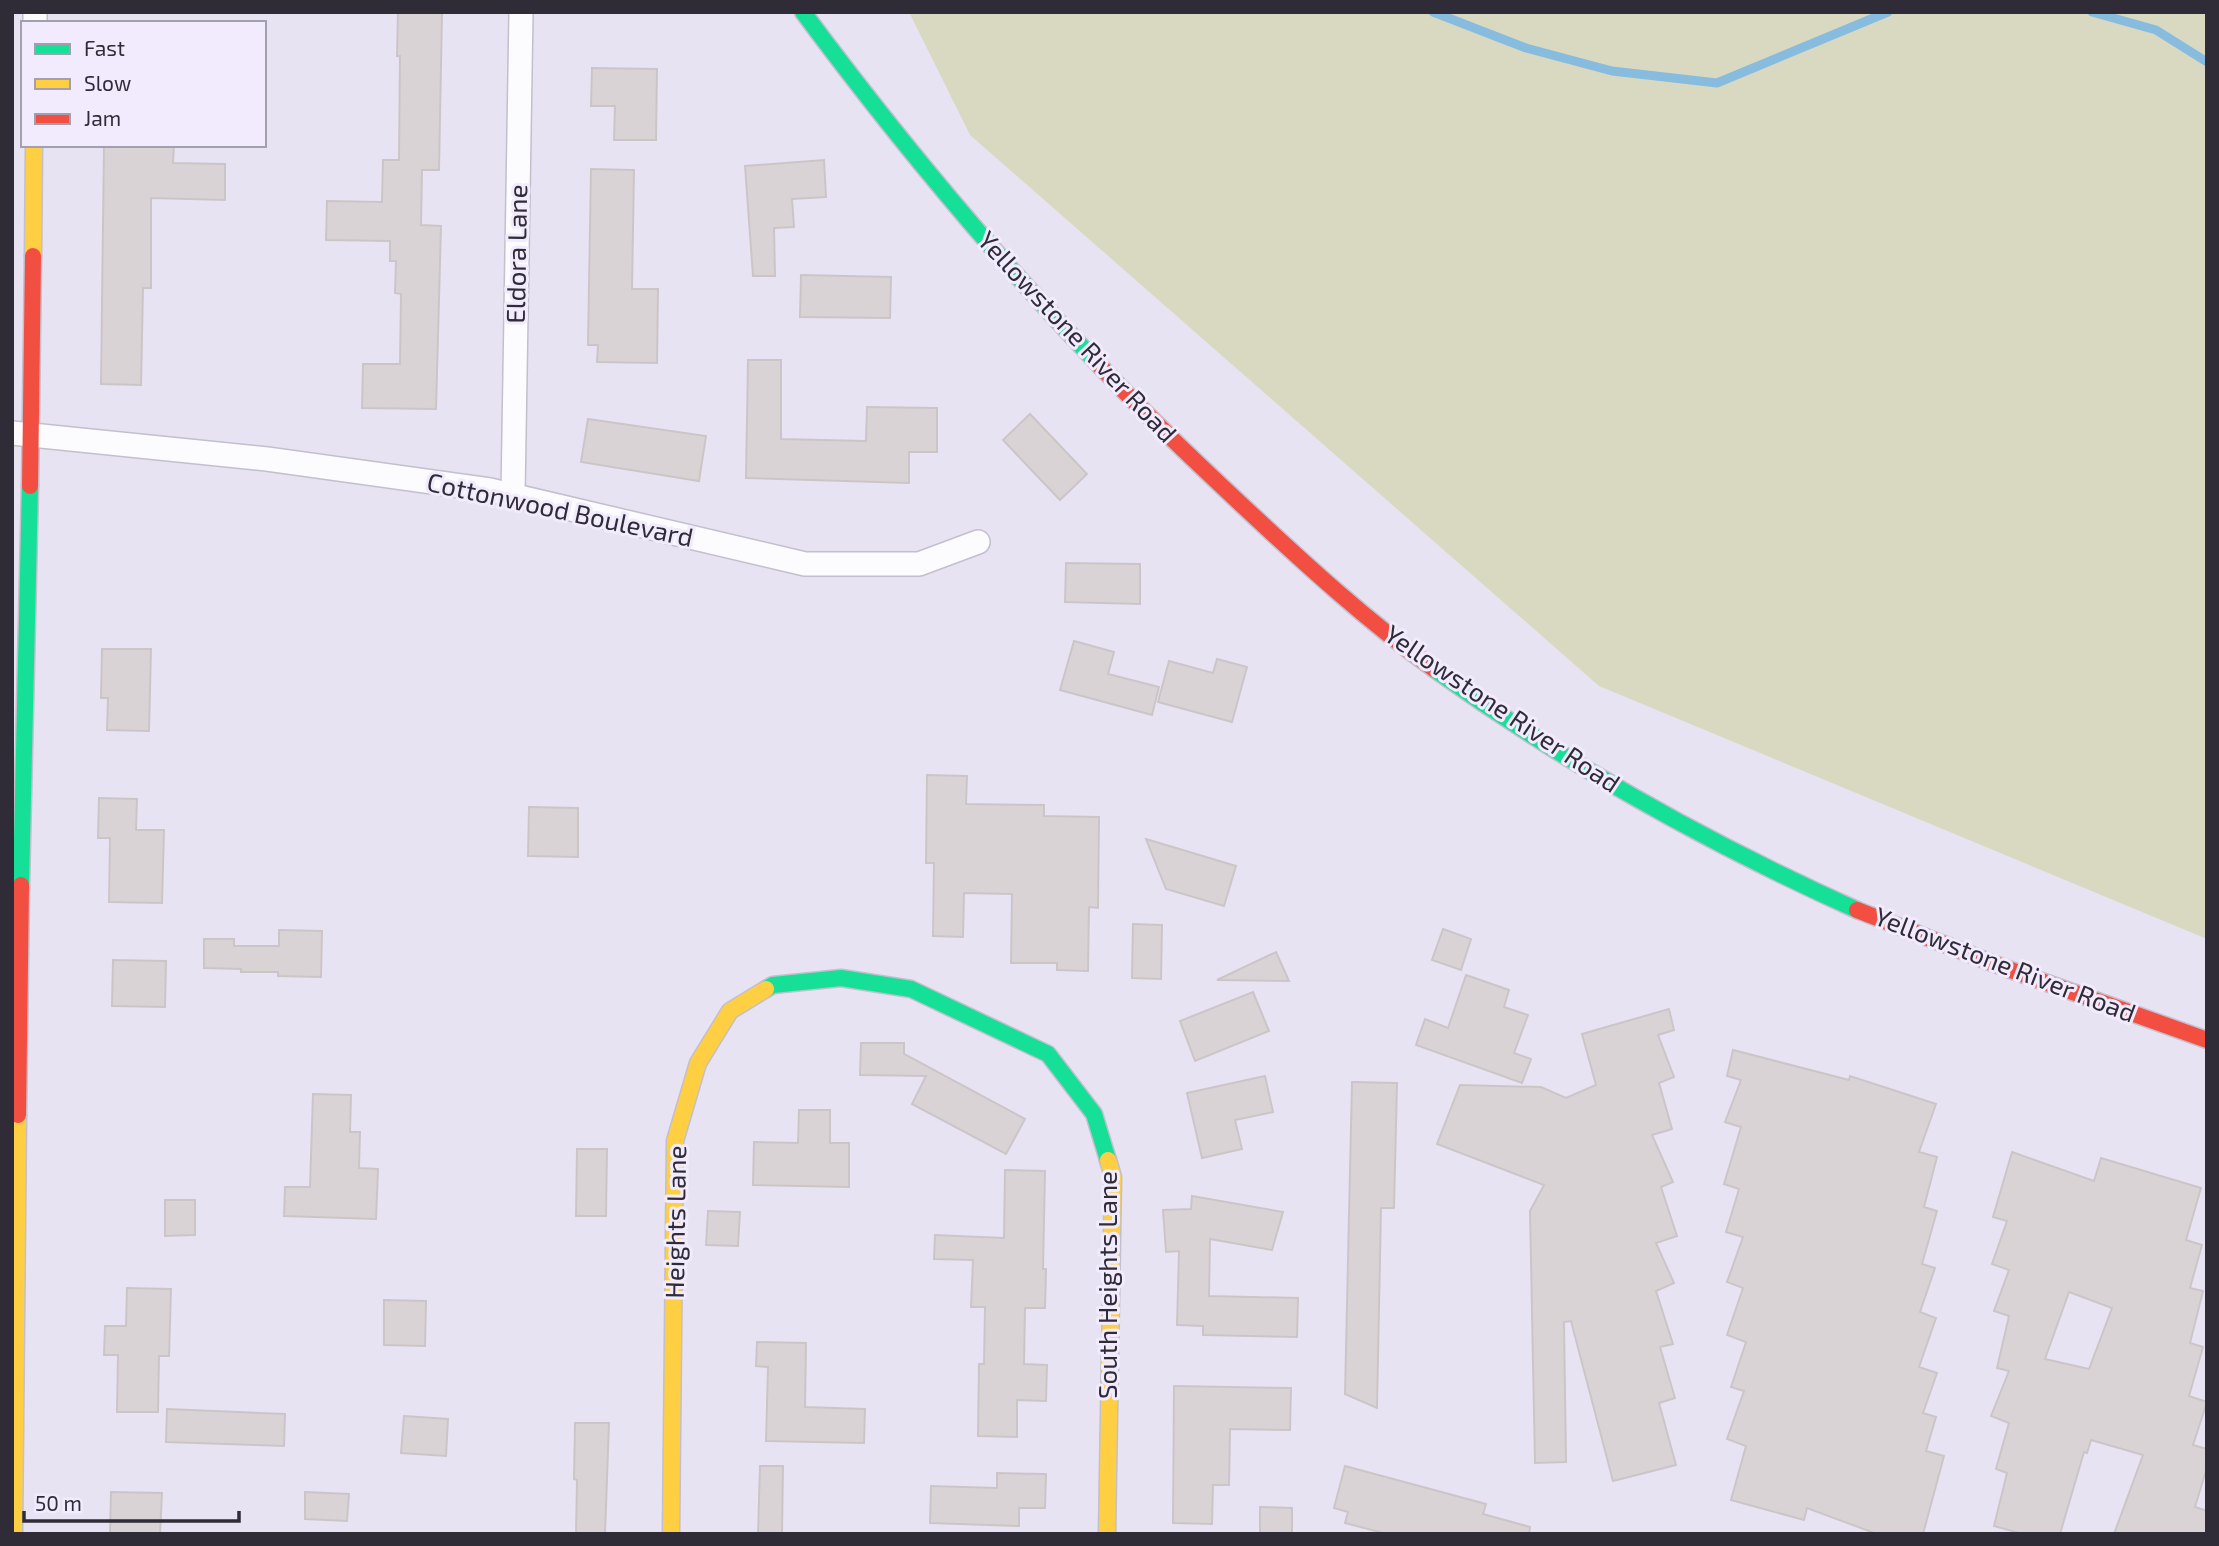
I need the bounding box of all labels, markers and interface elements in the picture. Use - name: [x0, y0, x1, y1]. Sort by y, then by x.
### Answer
- legend: [21, 21, 266, 147]
- text: Fast: [84, 35, 125, 60]
- text: Slow: [84, 70, 131, 95]
- text: Jam: [84, 105, 121, 130]
- street label: Eldora Lane: [499, 184, 532, 324]
- street label: Yellowstone River Road: [972, 224, 1184, 448]
- street label: Cottonwood Boulevard: [424, 465, 696, 552]
- street label: Yellowstone River Road: [1379, 617, 1626, 798]
- street label: Yellowstone River Road: [1871, 899, 2140, 1028]
- street label: Heights Lane: [658, 1145, 691, 1299]
- street label: South Heights Lane: [1091, 1171, 1122, 1399]
- scale bar: [24, 1480, 240, 1524]
- text: 50 m: [35, 1490, 82, 1515]

